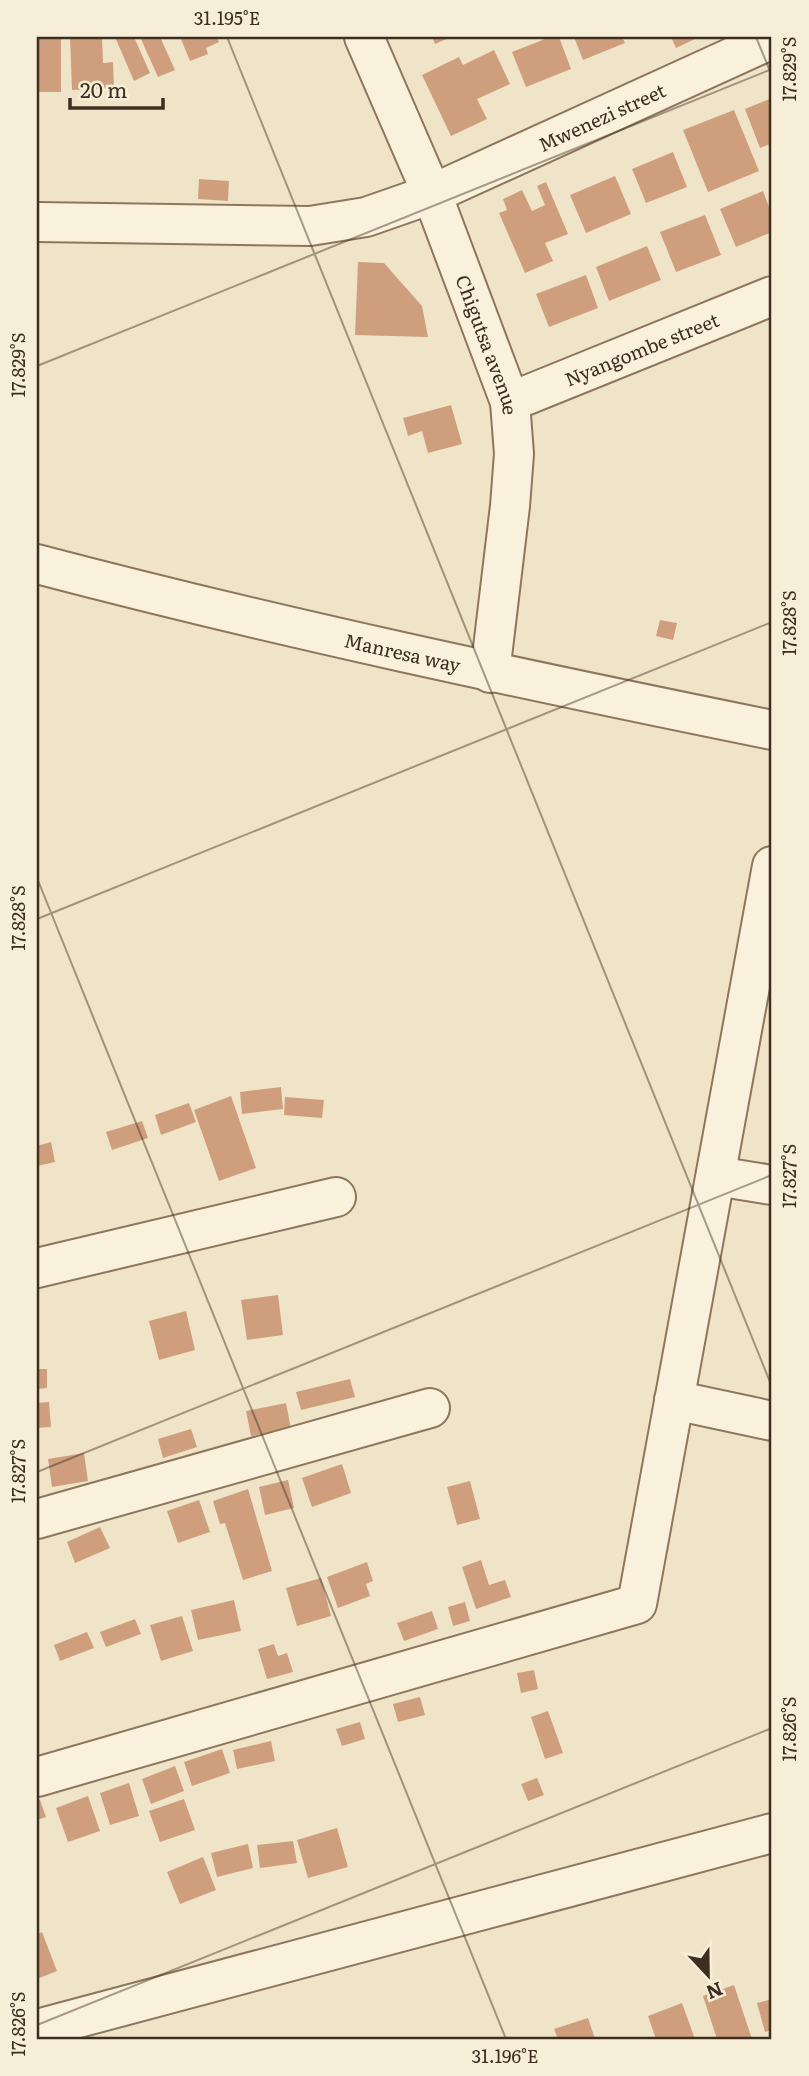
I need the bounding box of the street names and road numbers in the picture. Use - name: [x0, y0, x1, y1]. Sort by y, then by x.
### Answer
- street label: Mwenezi street: [533, 75, 670, 158]
- street label: Chigutsa avenue: [449, 270, 525, 416]
- street label: Nyangombe street: [560, 305, 723, 392]
- street label: Manresa way: [342, 625, 463, 678]

